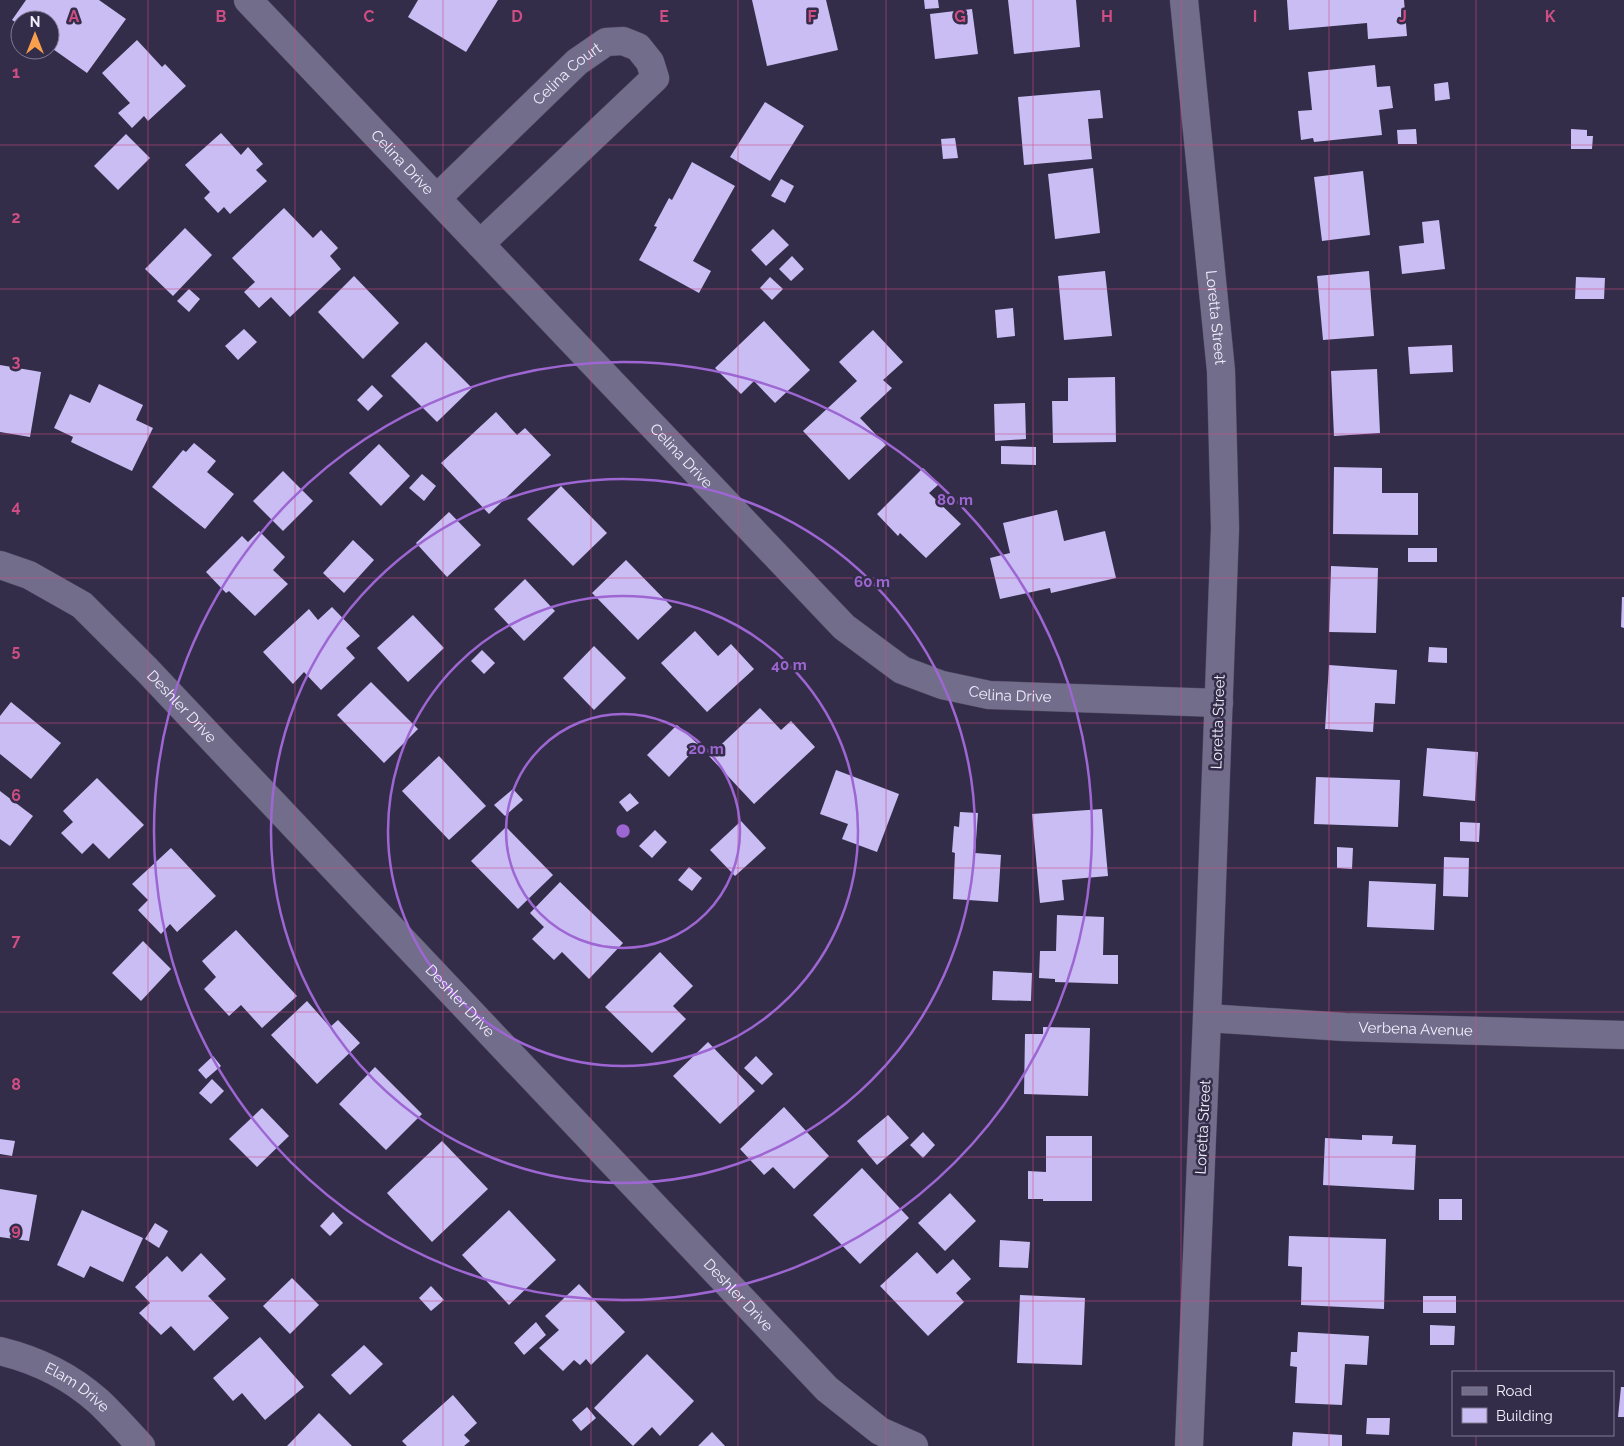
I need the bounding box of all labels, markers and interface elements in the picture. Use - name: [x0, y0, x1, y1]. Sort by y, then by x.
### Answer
- text: A: [69, 7, 80, 26]
- text: B: [216, 7, 227, 26]
- text: C: [364, 7, 375, 26]
- text: D: [511, 7, 523, 26]
- text: E: [659, 7, 669, 26]
- text: F: [807, 7, 817, 26]
- text: G: [954, 7, 966, 26]
- text: H: [1101, 7, 1113, 26]
- text: I: [1253, 7, 1257, 26]
- text: J: [1399, 7, 1407, 26]
- text: K: [1545, 7, 1556, 26]
- north arrow: [10, 10, 60, 60]
- text: N: [30, 14, 40, 30]
- street label: Celina Court: [529, 39, 605, 109]
- text: 1: [12, 63, 20, 82]
- street label: Celina Drive: [367, 126, 438, 199]
- text: 2: [11, 208, 21, 227]
- street label: Loretta Street: [1202, 269, 1229, 366]
- text: 3: [12, 352, 21, 371]
- street label: Celina Drive: [646, 420, 717, 492]
- text: 80 m: [937, 491, 973, 509]
- text: 4: [11, 497, 21, 516]
- text: 60 m: [854, 573, 890, 591]
- text: 5: [12, 641, 21, 660]
- text: 40 m: [771, 656, 807, 674]
- street label: Deshler Drive: [143, 667, 220, 747]
- street label: Loretta Street: [1207, 674, 1229, 770]
- street label: Celina Drive: [967, 682, 1052, 706]
- text: 20 m: [688, 740, 724, 758]
- text: 6: [11, 786, 21, 805]
- centre of rings: [614, 822, 632, 840]
- text: 7: [12, 931, 21, 950]
- street label: Deshler Drive: [421, 961, 499, 1041]
- street label: Verbena Avenue: [1358, 1018, 1473, 1040]
- text: 8: [11, 1075, 21, 1094]
- street label: Loretta Street: [1192, 1079, 1214, 1175]
- text: 9: [11, 1220, 21, 1239]
- street label: Deshler Drive: [700, 1255, 777, 1335]
- street label: Elam Drive: [42, 1359, 113, 1416]
- legend: [1452, 1371, 1614, 1436]
- text: Road: [1496, 1382, 1532, 1400]
- text: Building: [1496, 1407, 1553, 1425]

